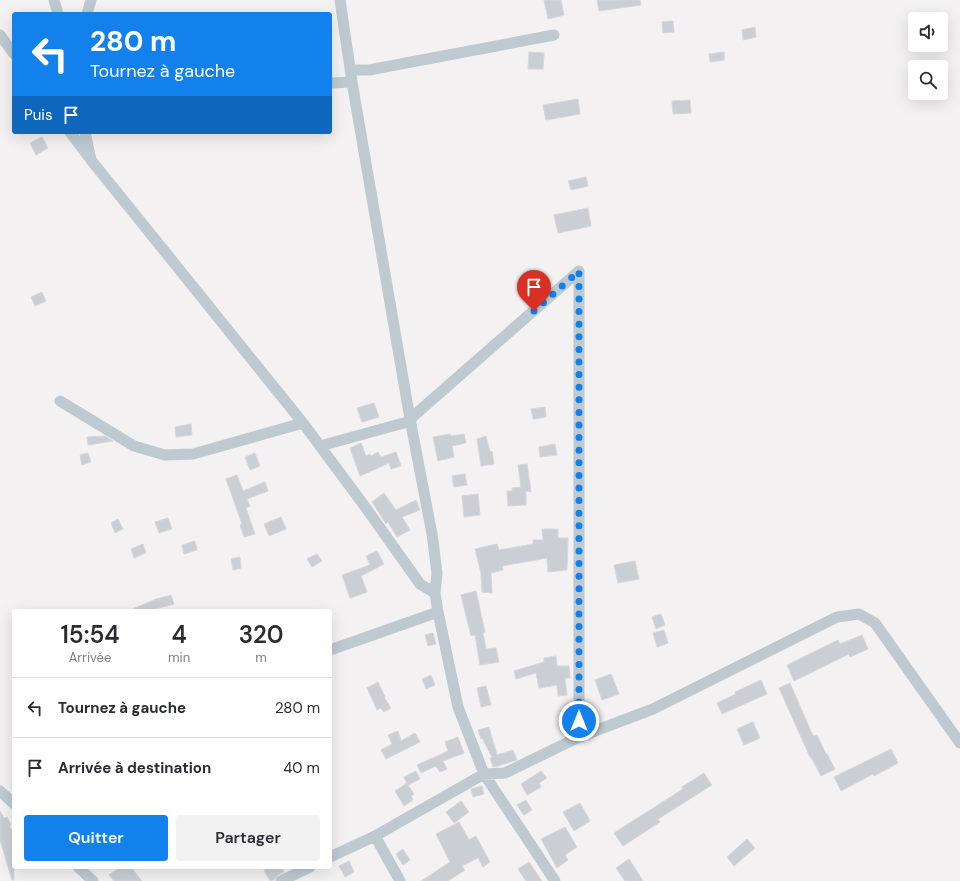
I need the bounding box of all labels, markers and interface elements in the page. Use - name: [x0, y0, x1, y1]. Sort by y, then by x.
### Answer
- map controls: [908, 12, 948, 100]
- button: sound: [908, 12, 948, 52]
- text: 280 m: [90, 23, 176, 60]
- icon: left: [24, 28, 76, 80]
- text: Tournez à gauche: [90, 59, 235, 83]
- button: search: [908, 60, 948, 100]
- icon: arrive: [60, 104, 82, 126]
- text: Puis: [24, 105, 52, 125]
- pin: [517, 270, 551, 311]
- icon: arrive: [523, 276, 545, 298]
- text: 15:54: [60, 619, 120, 650]
- text: 4: [171, 619, 187, 650]
- text: 320: [239, 619, 284, 650]
- text: Arrivée: [69, 649, 111, 666]
- text: min: [168, 649, 190, 666]
- text: m: [255, 649, 267, 666]
- icon: left: [24, 697, 46, 719]
- text: Tournez à gauche: [58, 698, 186, 718]
- text: 280 m: [275, 698, 320, 718]
- position arrow: [558, 700, 600, 742]
- icon: arrive: [24, 757, 46, 779]
- text: Arrivée à destination: [58, 758, 211, 778]
- text: 40 m: [283, 758, 320, 778]
- button: Quitter: [24, 815, 168, 861]
- button: Partager: [176, 815, 320, 861]

